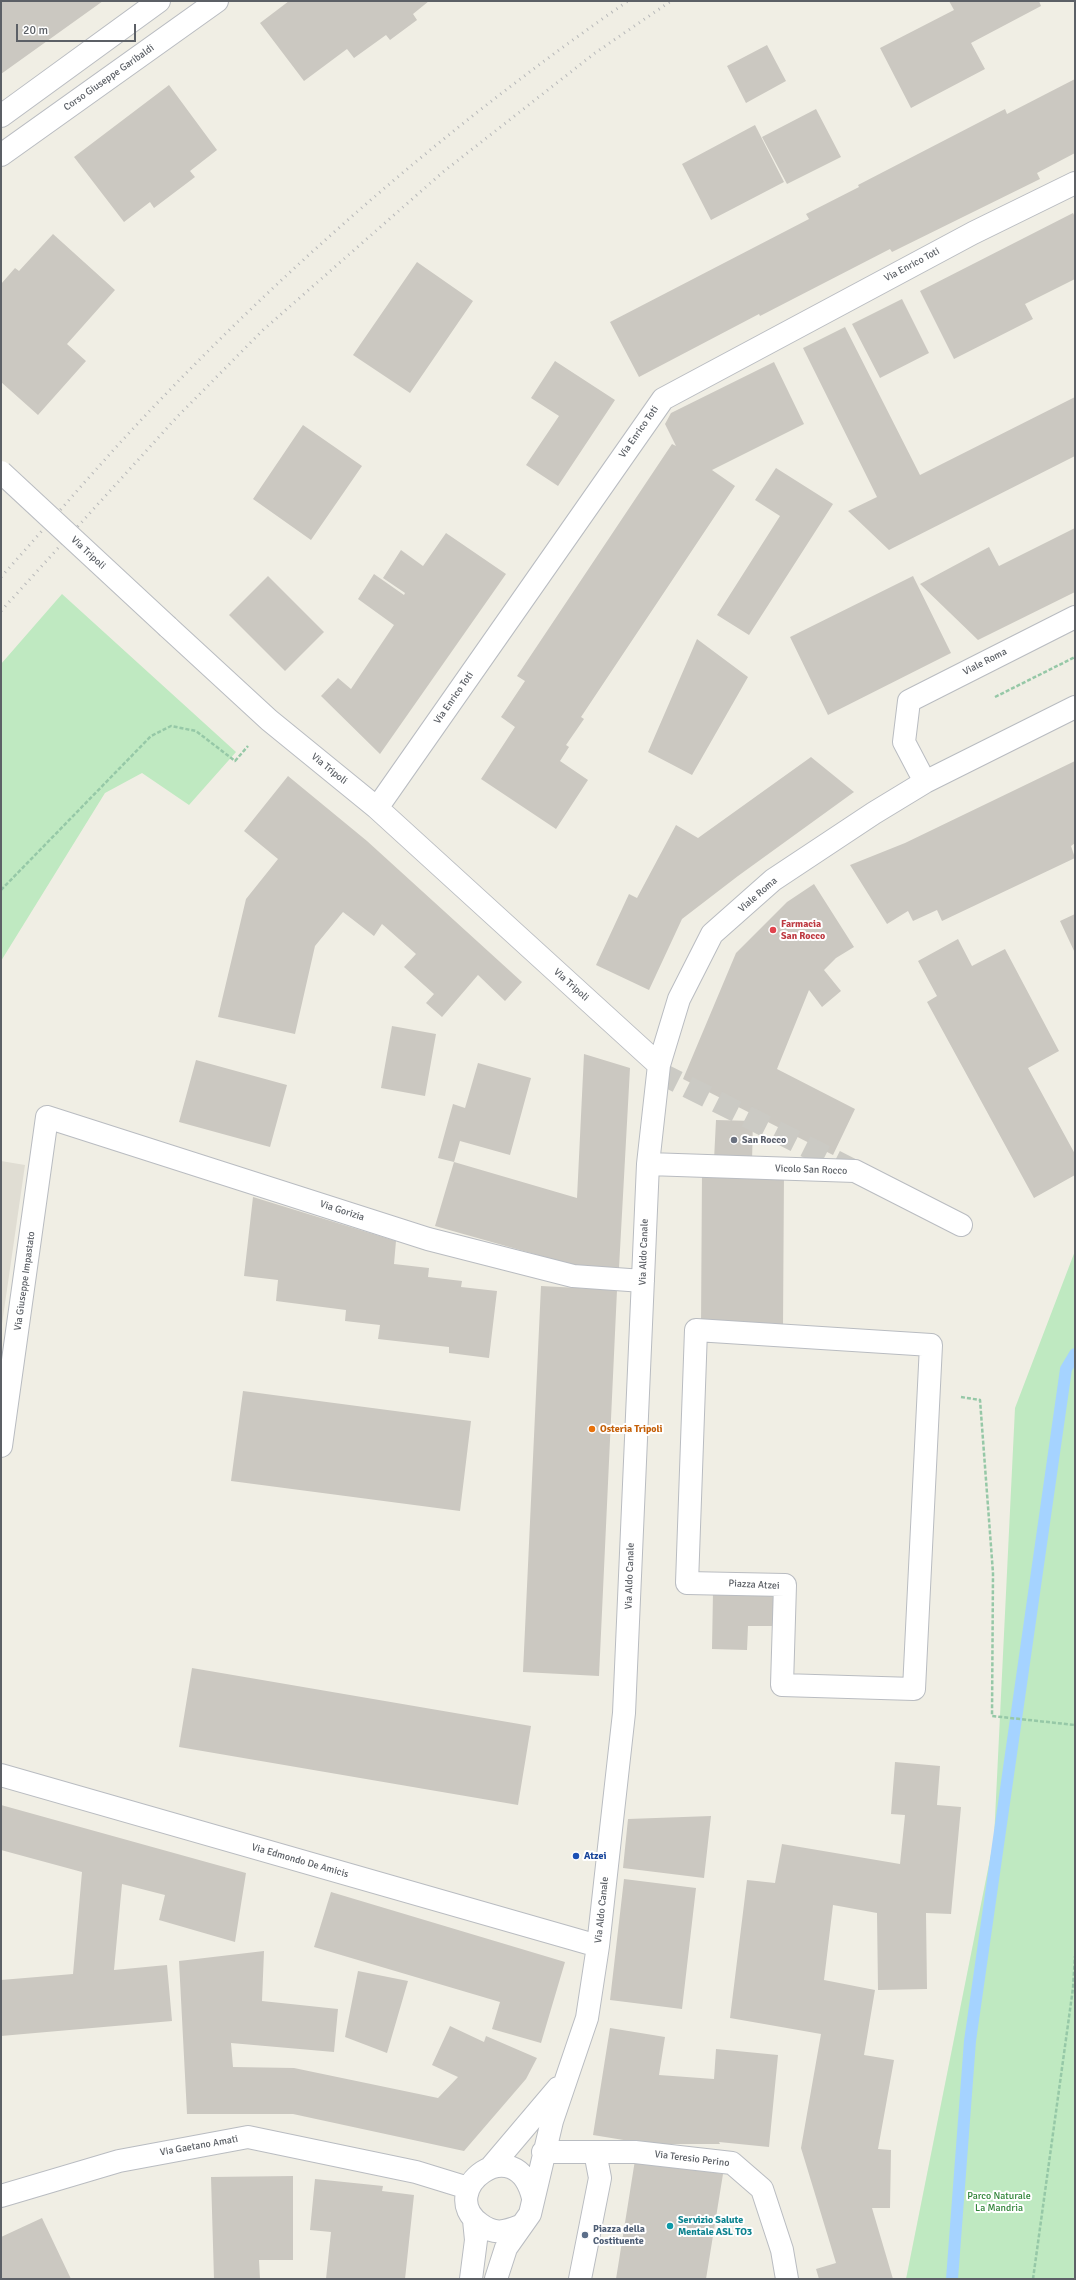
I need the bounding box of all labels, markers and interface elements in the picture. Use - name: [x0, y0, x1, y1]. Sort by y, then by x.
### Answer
- scale bar: [18, 16, 138, 42]
- text: 20 m: [23, 23, 48, 38]
- street label: Corso Giuseppe Garibaldi: [61, 42, 157, 114]
- street label: Via Enrico Toti: [882, 245, 942, 285]
- street label: Via Enrico Toti: [617, 404, 661, 460]
- street label: Via Tripoli: [68, 534, 108, 572]
- street label: Viale Roma: [961, 646, 1009, 678]
- street label: Via Enrico Toti: [432, 670, 476, 726]
- street label: Via Tripoli: [309, 751, 349, 787]
- street label: Viale Roma: [736, 875, 780, 915]
- place label: Farmacia San Rocco: [781, 918, 825, 942]
- marker: Farmacia San Rocco: [768, 925, 778, 935]
- street label: Via Tripoli: [551, 966, 591, 1004]
- place label: San Rocco: [742, 1134, 786, 1146]
- marker: San Rocco: [729, 1135, 739, 1145]
- street label: Vicolo San Rocco: [775, 1163, 847, 1177]
- street label: Via Gorizia: [318, 1198, 366, 1224]
- street label: Via Aldo Canale: [637, 1218, 651, 1286]
- street label: Via Giuseppe Impastato: [12, 1231, 38, 1331]
- place label: Osteria Tripoli: [600, 1423, 663, 1435]
- marker: Osteria Tripoli: [587, 1424, 597, 1434]
- street label: Via Aldo Canale: [623, 1542, 637, 1610]
- street label: Piazza Atzei: [728, 1578, 780, 1592]
- street label: Via Edmondo De Amicis: [250, 1841, 350, 1881]
- place label: Atzei: [584, 1850, 606, 1862]
- marker: Atzei: [571, 1851, 581, 1861]
- street label: Via Aldo Canale: [593, 1876, 611, 1944]
- street label: Via Gaetano Amati: [159, 2133, 239, 2159]
- street label: Via Teresio Perino: [654, 2148, 730, 2170]
- park label: Parco Naturale La Mandria: [967, 2190, 1031, 2214]
- place label: Servizio Salute Mentale ASL TO3: [678, 2214, 752, 2238]
- marker: Servizio Salute Mentale ASL TO3: [665, 2221, 675, 2231]
- place label: Piazza della Costituente: [593, 2223, 645, 2246]
- marker: Piazza della Costituente: [580, 2230, 590, 2240]

